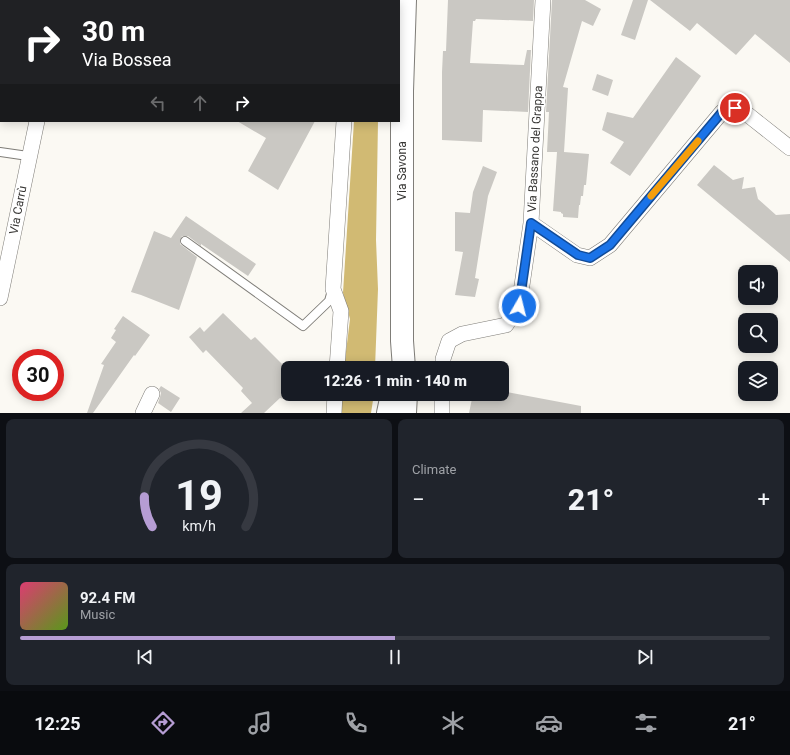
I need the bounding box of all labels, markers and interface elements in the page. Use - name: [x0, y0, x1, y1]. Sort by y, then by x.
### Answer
- text: 30 m: [82, 15, 145, 48]
- icon: right: [16, 16, 68, 68]
- text: Via Bossea: [82, 49, 172, 70]
- street label: Via Bassano del Grappa: [525, 85, 545, 213]
- pin: [718, 91, 752, 125]
- icon: left: [147, 92, 169, 114]
- icon: ahead: [189, 92, 211, 114]
- icon: right: [231, 92, 253, 114]
- icon: arrive: [724, 97, 746, 119]
- street label: Via Savona: [395, 141, 409, 201]
- street label: Via Carrù: [6, 185, 30, 235]
- map controls: [738, 265, 778, 401]
- button: sound: [738, 265, 778, 305]
- position arrow: [498, 285, 540, 327]
- button: search: [738, 313, 778, 353]
- speed limit sign: 30: [12, 349, 64, 401]
- button: layers: [738, 361, 778, 401]
- text: 12:26 · 1 min · 140 m: [323, 372, 467, 390]
- text: Climate: [412, 462, 456, 477]
- text: 19: [175, 470, 223, 519]
- text: 21°: [568, 482, 614, 517]
- text: −: [412, 487, 425, 512]
- text: +: [758, 487, 770, 512]
- text: km/h: [182, 517, 216, 533]
- text: 92.4 FM: [80, 589, 135, 607]
- text: Music: [80, 607, 115, 622]
- icon: previous: [134, 646, 156, 668]
- icon: pause: [384, 646, 406, 668]
- icon: next: [634, 646, 656, 668]
- icon: directions: [149, 709, 177, 737]
- icon: music: [246, 709, 274, 737]
- icon: phone: [342, 709, 370, 737]
- icon: climate: [439, 709, 467, 737]
- icon: car: [535, 709, 563, 737]
- icon: filters: [632, 709, 660, 737]
- text: 12:25: [34, 713, 81, 734]
- text: 21°: [728, 713, 756, 734]

